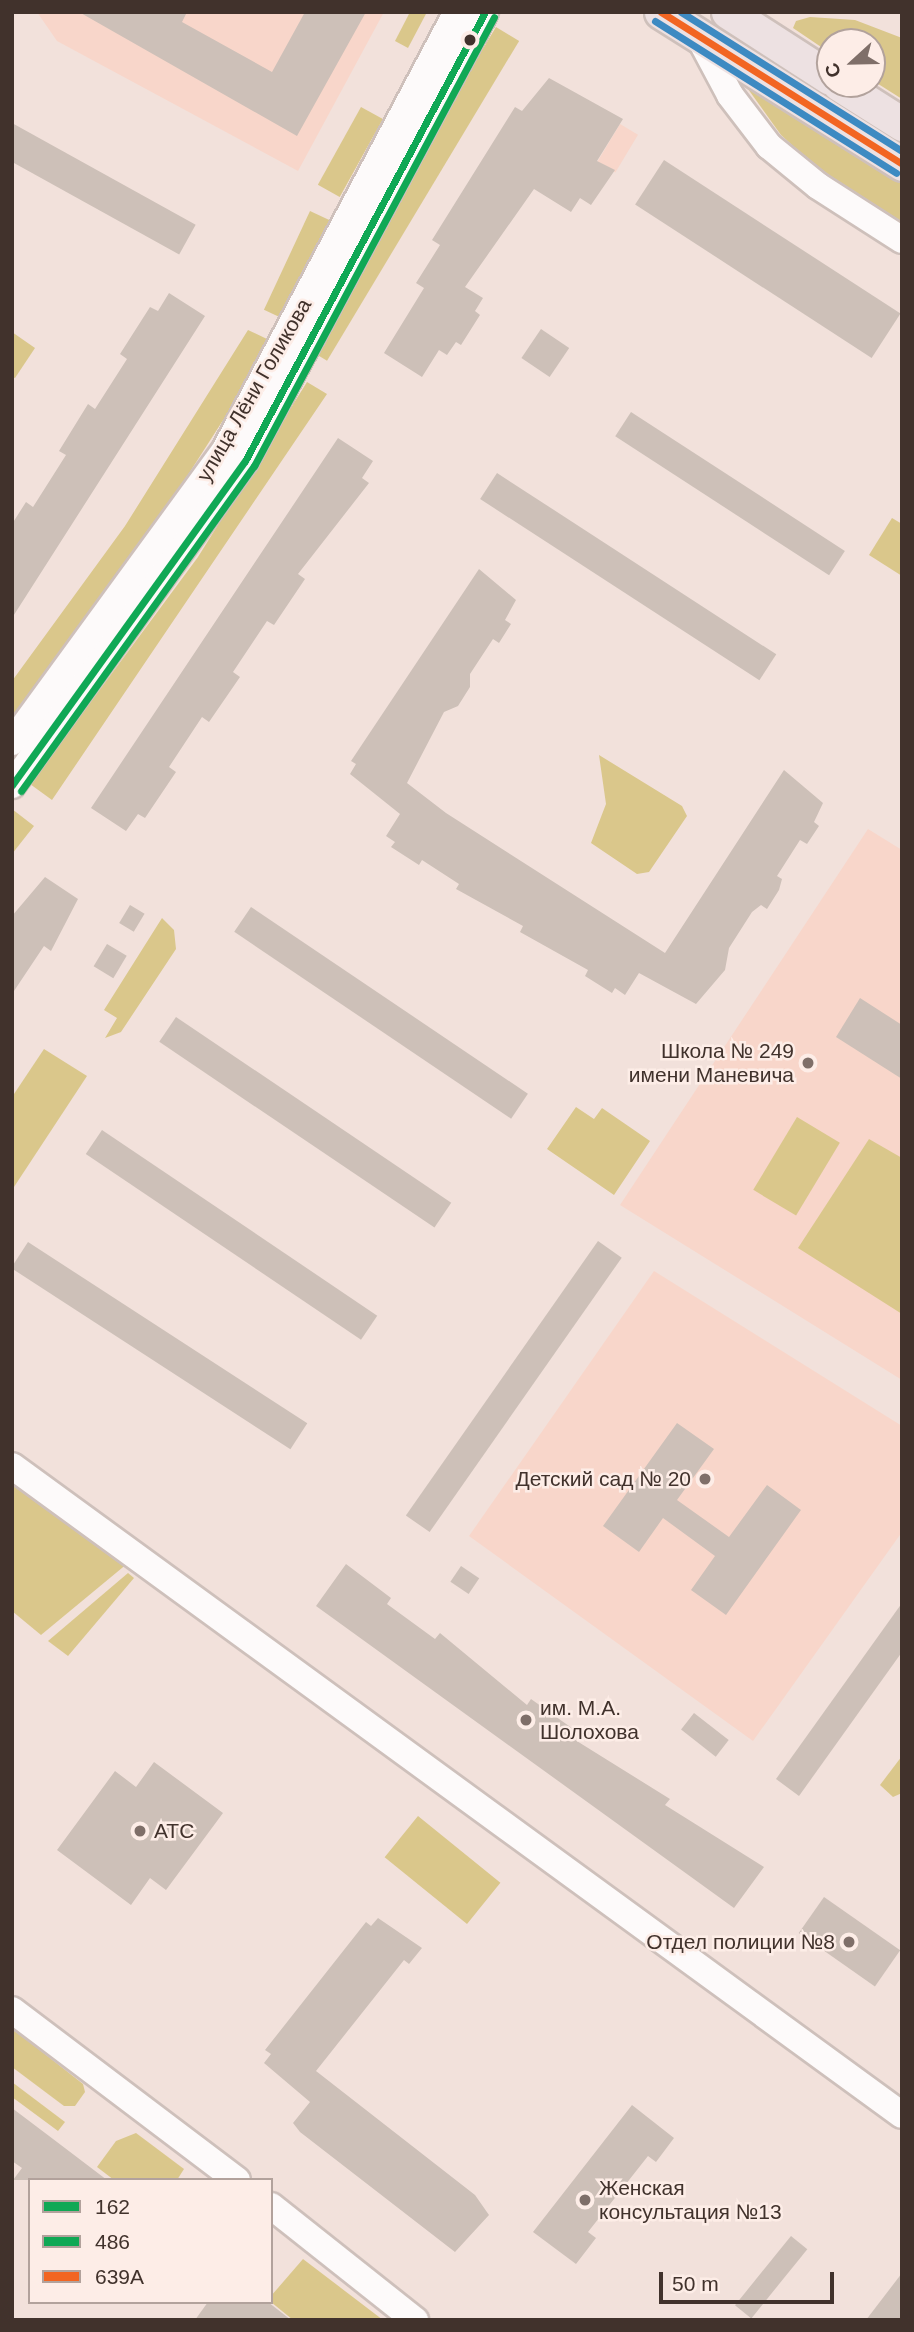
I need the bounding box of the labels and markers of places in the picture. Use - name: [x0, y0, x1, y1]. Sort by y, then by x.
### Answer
- unlabelled marker: [463, 33, 477, 47]
- place label: Школа № 249 имени Маневича: [629, 1038, 794, 1088]
- marker: Школа № 249 имени Маневича: [800, 1055, 816, 1071]
- place label: Детский сад № 20: [515, 1466, 691, 1492]
- marker: Детский сад № 20: [697, 1471, 713, 1487]
- place label: им. М.А. Шолохова: [540, 1695, 639, 1745]
- marker: им. М.А. Шолохова: [518, 1712, 534, 1728]
- place label: АТС: [154, 1818, 194, 1844]
- marker: АТС: [132, 1823, 148, 1839]
- place label: Отдел полиции №8: [646, 1929, 835, 1955]
- marker: Отдел полиции №8: [841, 1934, 857, 1950]
- place label: Женская консультация №13: [599, 2175, 782, 2225]
- marker: Женская консультация №13: [577, 2192, 593, 2208]

